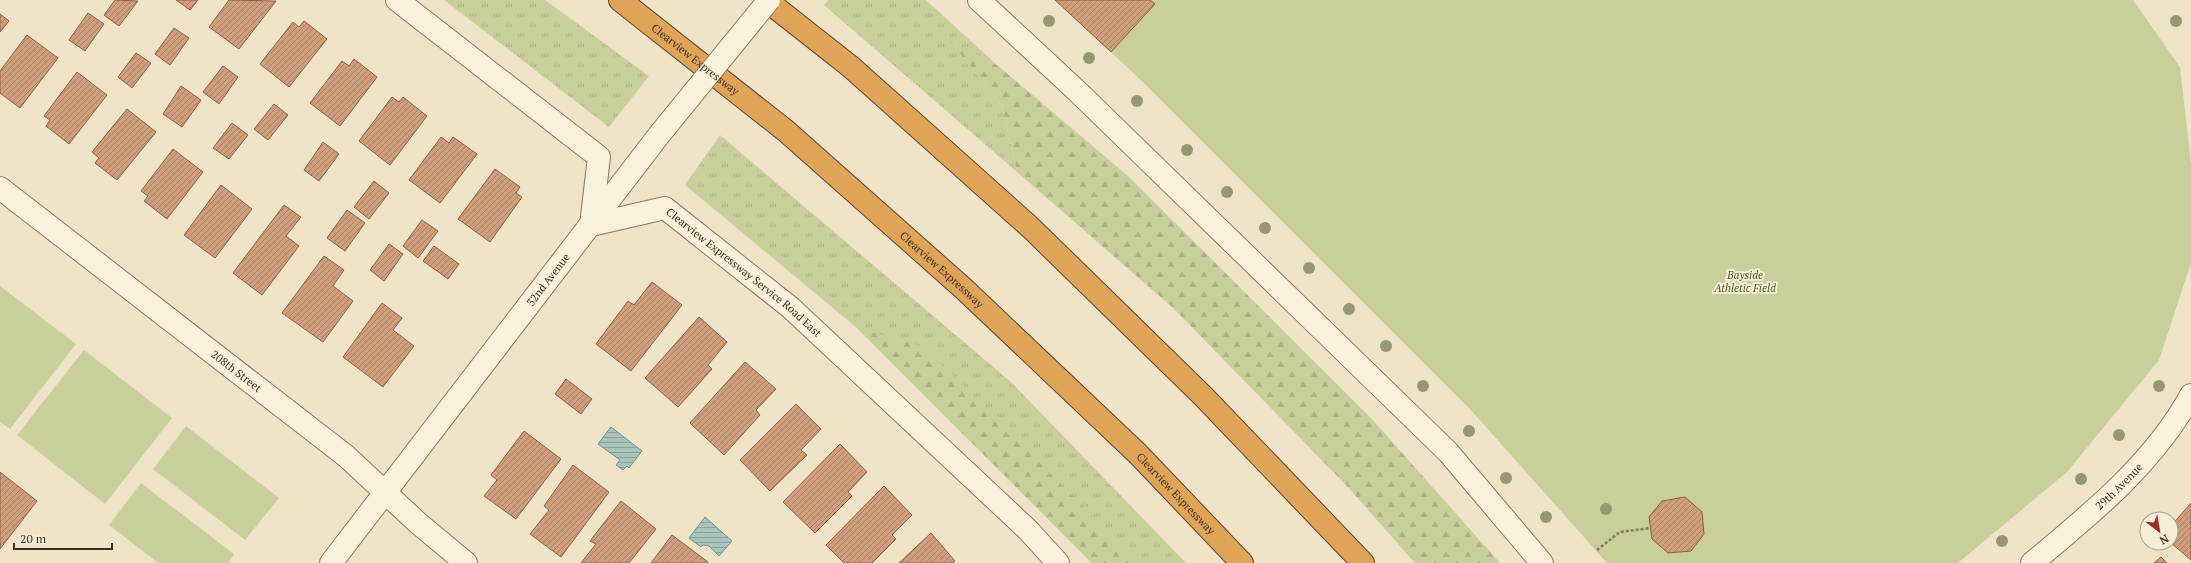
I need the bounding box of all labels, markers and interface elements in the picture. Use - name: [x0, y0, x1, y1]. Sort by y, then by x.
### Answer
- street label: Clearview Expressway: [649, 21, 742, 99]
- street label: Clearview Expressway Service Road East: [663, 205, 824, 340]
- street label: Clearview Expressway: [897, 228, 987, 311]
- street label: 32nd Avenue: [523, 250, 573, 309]
- park label: Bayside Athletic Field: [1713, 268, 1776, 295]
- street label: 208th Street: [208, 347, 265, 395]
- street label: Clearview Expressway: [1133, 450, 1218, 538]
- street label: 29th Avenue: [2092, 460, 2146, 513]
- north arrow: [2139, 511, 2179, 551]
- scale bar: [14, 525, 112, 551]
- text: 20 m: [20, 531, 47, 546]
- text: N: [2156, 531, 2171, 548]

